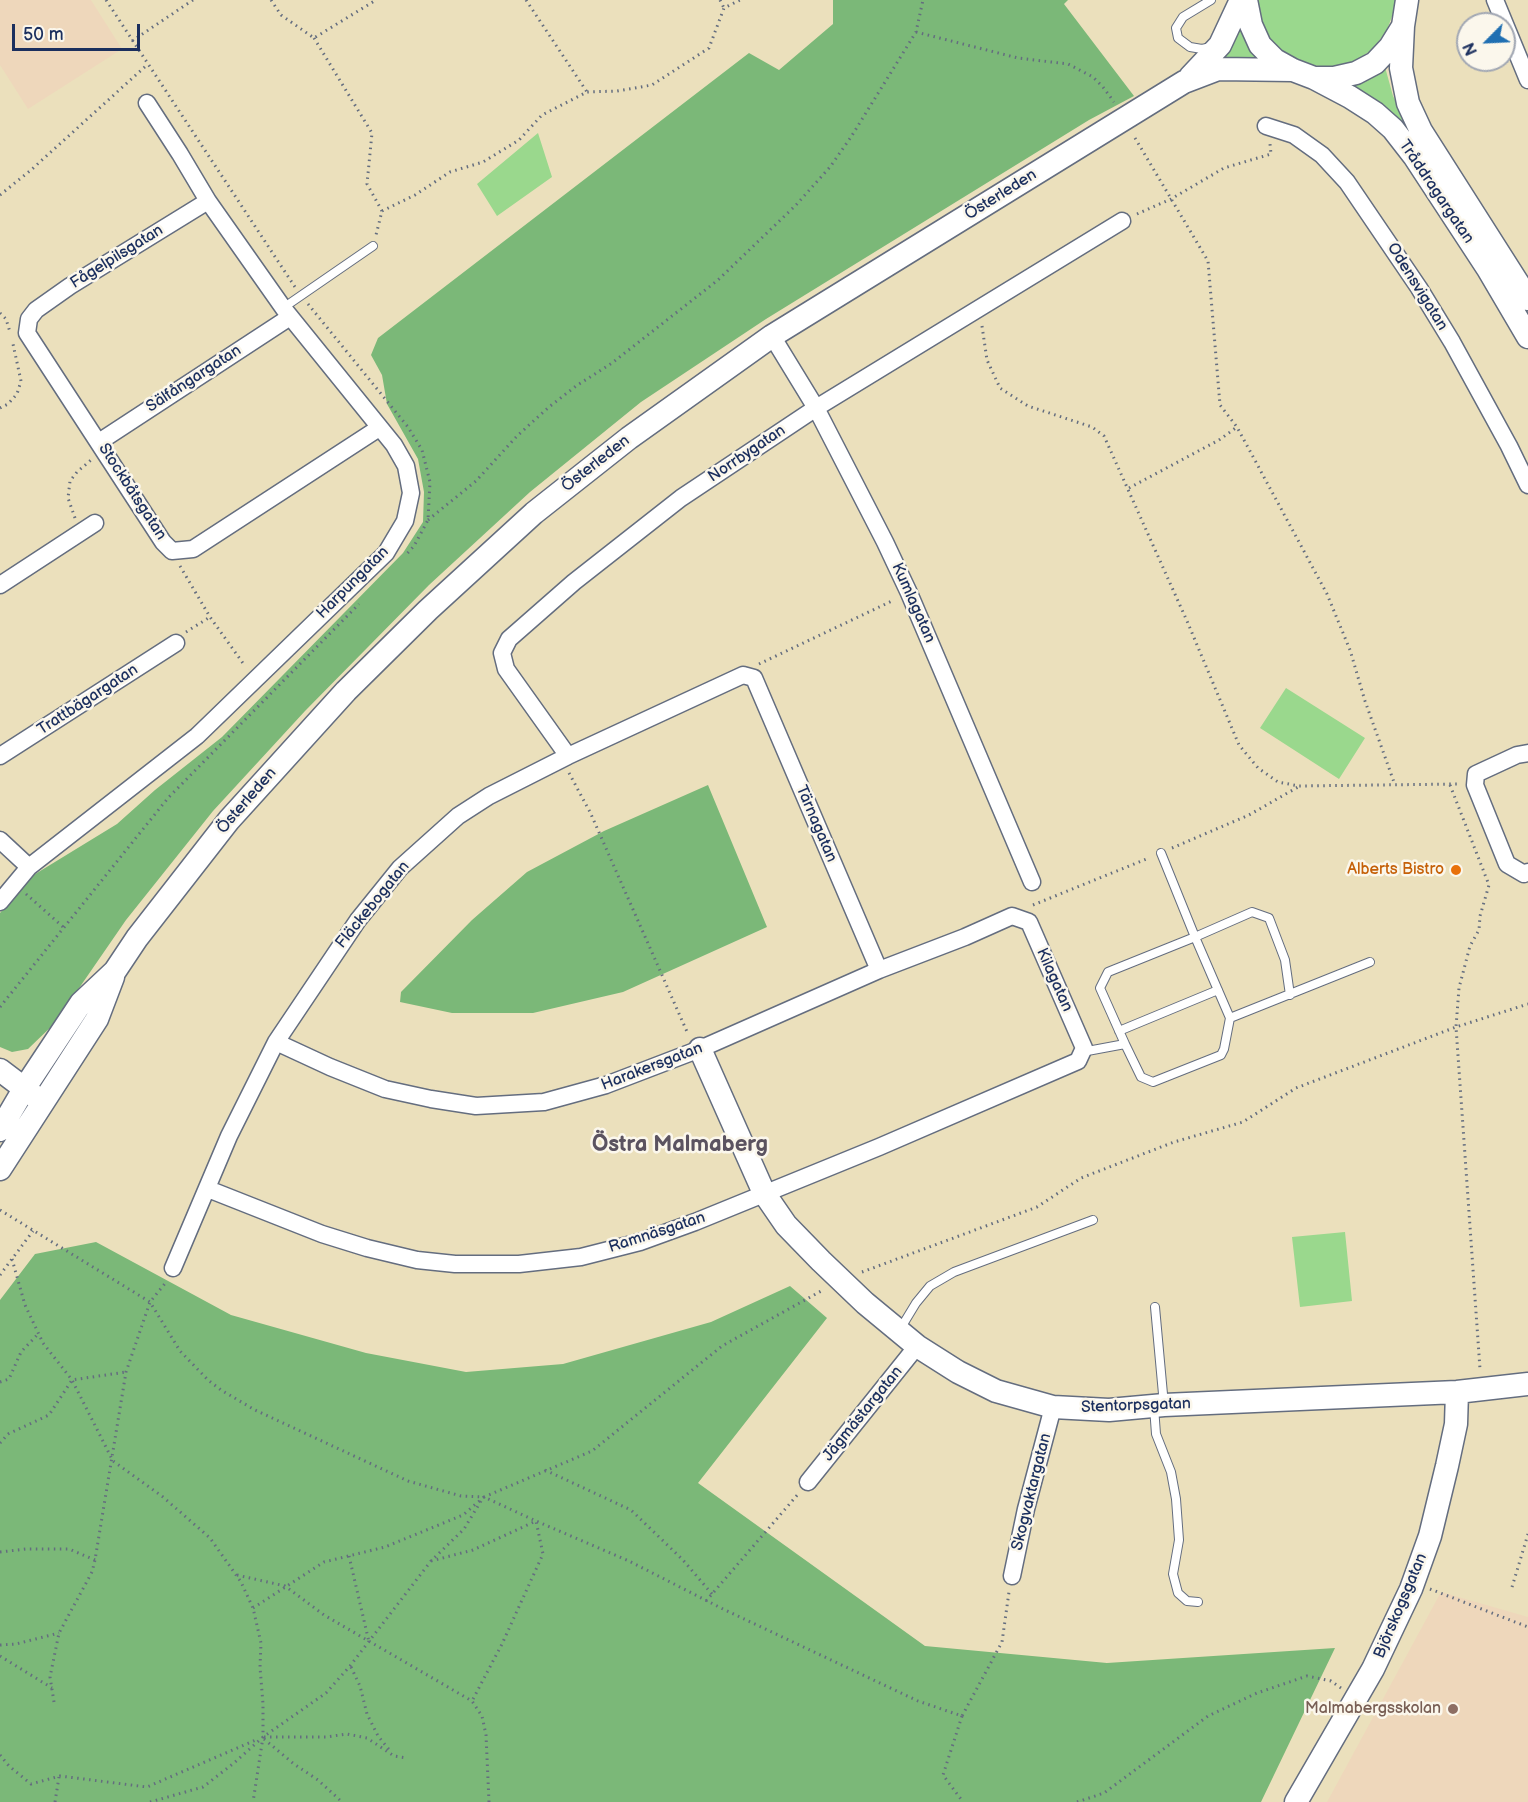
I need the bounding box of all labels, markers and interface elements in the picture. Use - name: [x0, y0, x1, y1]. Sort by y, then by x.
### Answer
- scale bar: [15, 12, 142, 50]
- north arrow: [1456, 12, 1516, 72]
- text: 50 m: [23, 24, 64, 45]
- text: N: [1460, 39, 1482, 58]
- street label: Tråddragargatan: [1394, 137, 1478, 247]
- street label: Österleden: [962, 165, 1040, 225]
- street label: Fågelpilsgatan: [67, 221, 167, 293]
- street label: Odensvigatan: [1382, 240, 1452, 334]
- street label: Sälfångargatan: [143, 341, 245, 417]
- street label: Norrbygatan: [705, 421, 789, 487]
- street label: Österleden: [558, 431, 634, 497]
- street label: Stockbåtsgatan: [94, 440, 170, 544]
- street label: Harpungatan: [313, 543, 393, 623]
- street label: Kumlagatan: [887, 560, 939, 646]
- street label: Trattbägargatan: [34, 660, 142, 740]
- street label: Österleden: [213, 764, 281, 838]
- street label: Tärnagatan: [791, 783, 841, 865]
- street label: Fläckebogatan: [332, 858, 414, 952]
- place label: Alberts Bistro: [1347, 860, 1444, 880]
- marker: Alberts Bistro: [1449, 863, 1463, 877]
- street label: Kilagatan: [1032, 945, 1076, 1015]
- street label: Harakersgatan: [599, 1039, 705, 1095]
- district label: Östra Malmaberg: [592, 1132, 768, 1158]
- street label: Ramnäsgatan: [606, 1208, 708, 1258]
- street label: Jägmästargatan: [819, 1363, 907, 1465]
- street label: Stentorpsgatan: [1081, 1394, 1191, 1418]
- street label: Skogvaktargatan: [1008, 1431, 1056, 1553]
- street label: Björskogsgatan: [1370, 1551, 1432, 1661]
- place label: Malmabergsskolan: [1305, 1699, 1441, 1719]
- marker: Malmabergsskolan: [1446, 1702, 1460, 1716]

